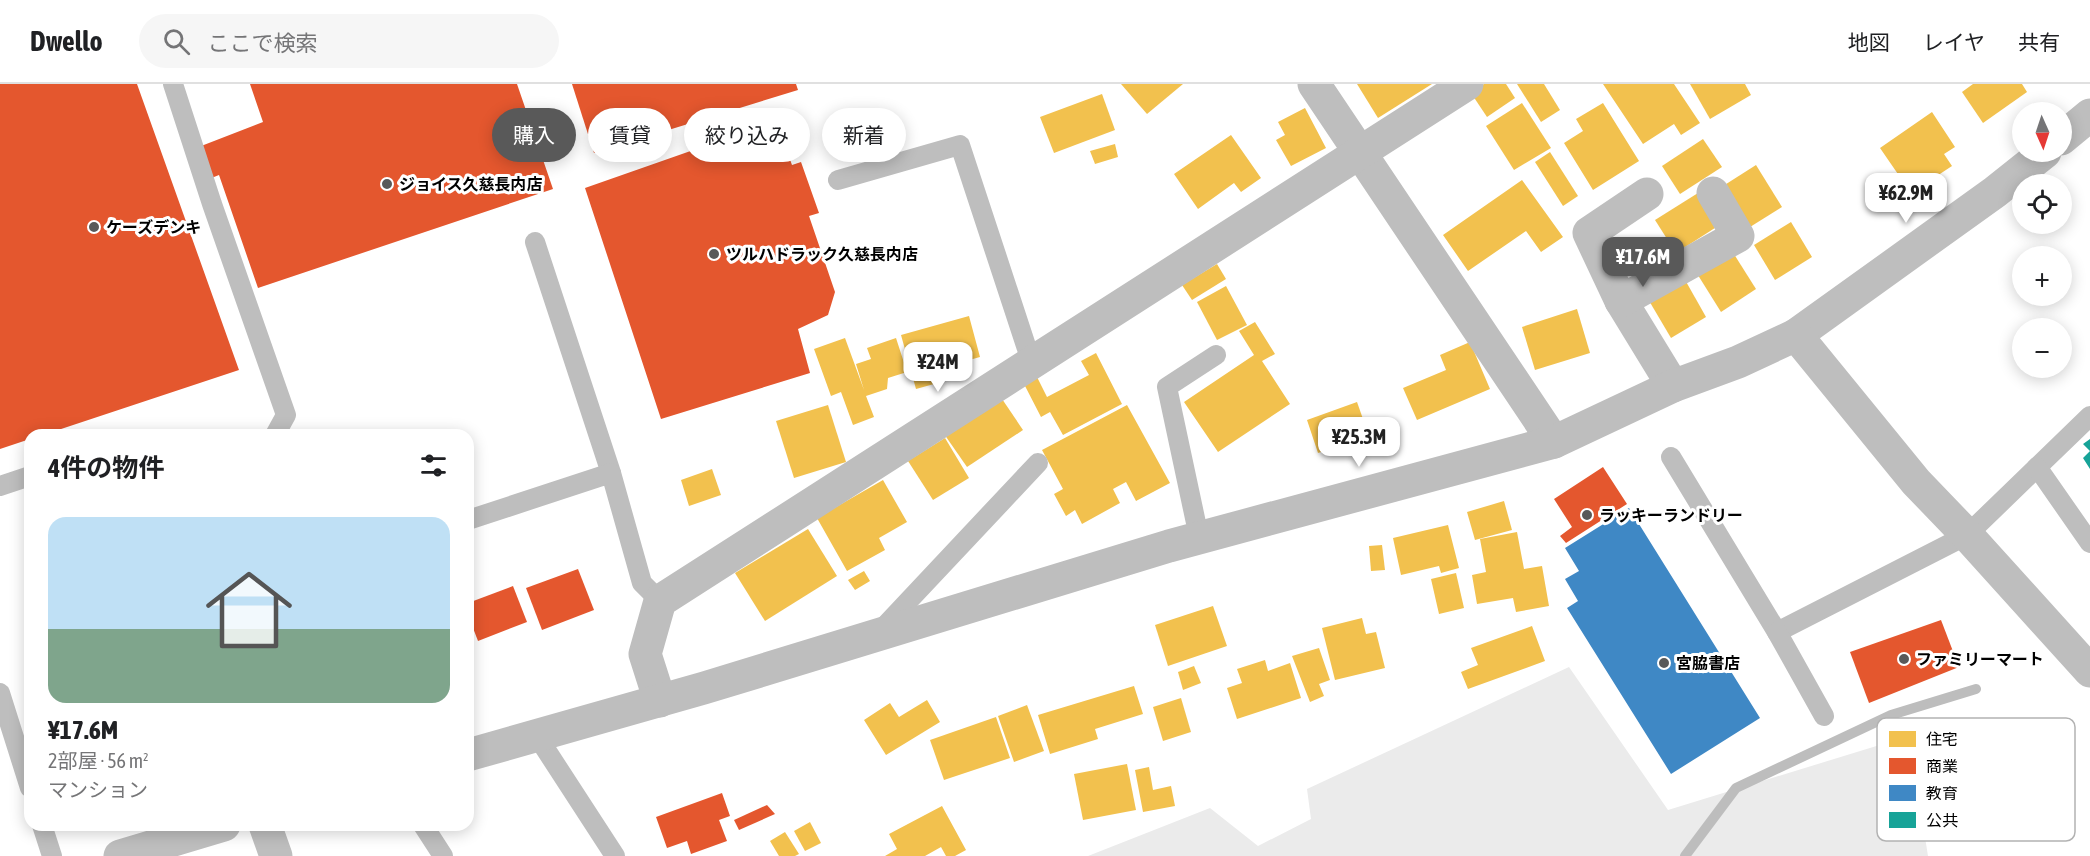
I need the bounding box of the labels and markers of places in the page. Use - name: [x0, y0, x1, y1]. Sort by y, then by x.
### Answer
- pin: ¥62.9M: [1857, 173, 1955, 224]
- place label: ジョイス久慈長内店: [399, 175, 543, 193]
- marker: ジョイス久慈長内店: [380, 177, 394, 191]
- place label: ケーズデンキ: [106, 218, 201, 236]
- marker: ケーズデンキ: [87, 220, 101, 234]
- pin: ¥17.6M: [1594, 237, 1692, 288]
- place label: ツルハドラック久慈長内店: [726, 245, 918, 263]
- marker: ツルハドラック久慈長内店: [707, 247, 721, 261]
- pin: ¥24M: [902, 342, 974, 393]
- pin: ¥25.3M: [1310, 417, 1408, 468]
- place label: ラッキーランドリー: [1599, 506, 1743, 524]
- marker: ラッキーランドリー: [1580, 508, 1594, 522]
- place label: ファミリーマート: [1916, 650, 2044, 668]
- marker: ファミリーマート: [1897, 652, 1911, 666]
- place label: 宮脇書店: [1676, 654, 1740, 672]
- marker: 宮脇書店: [1657, 656, 1671, 670]

